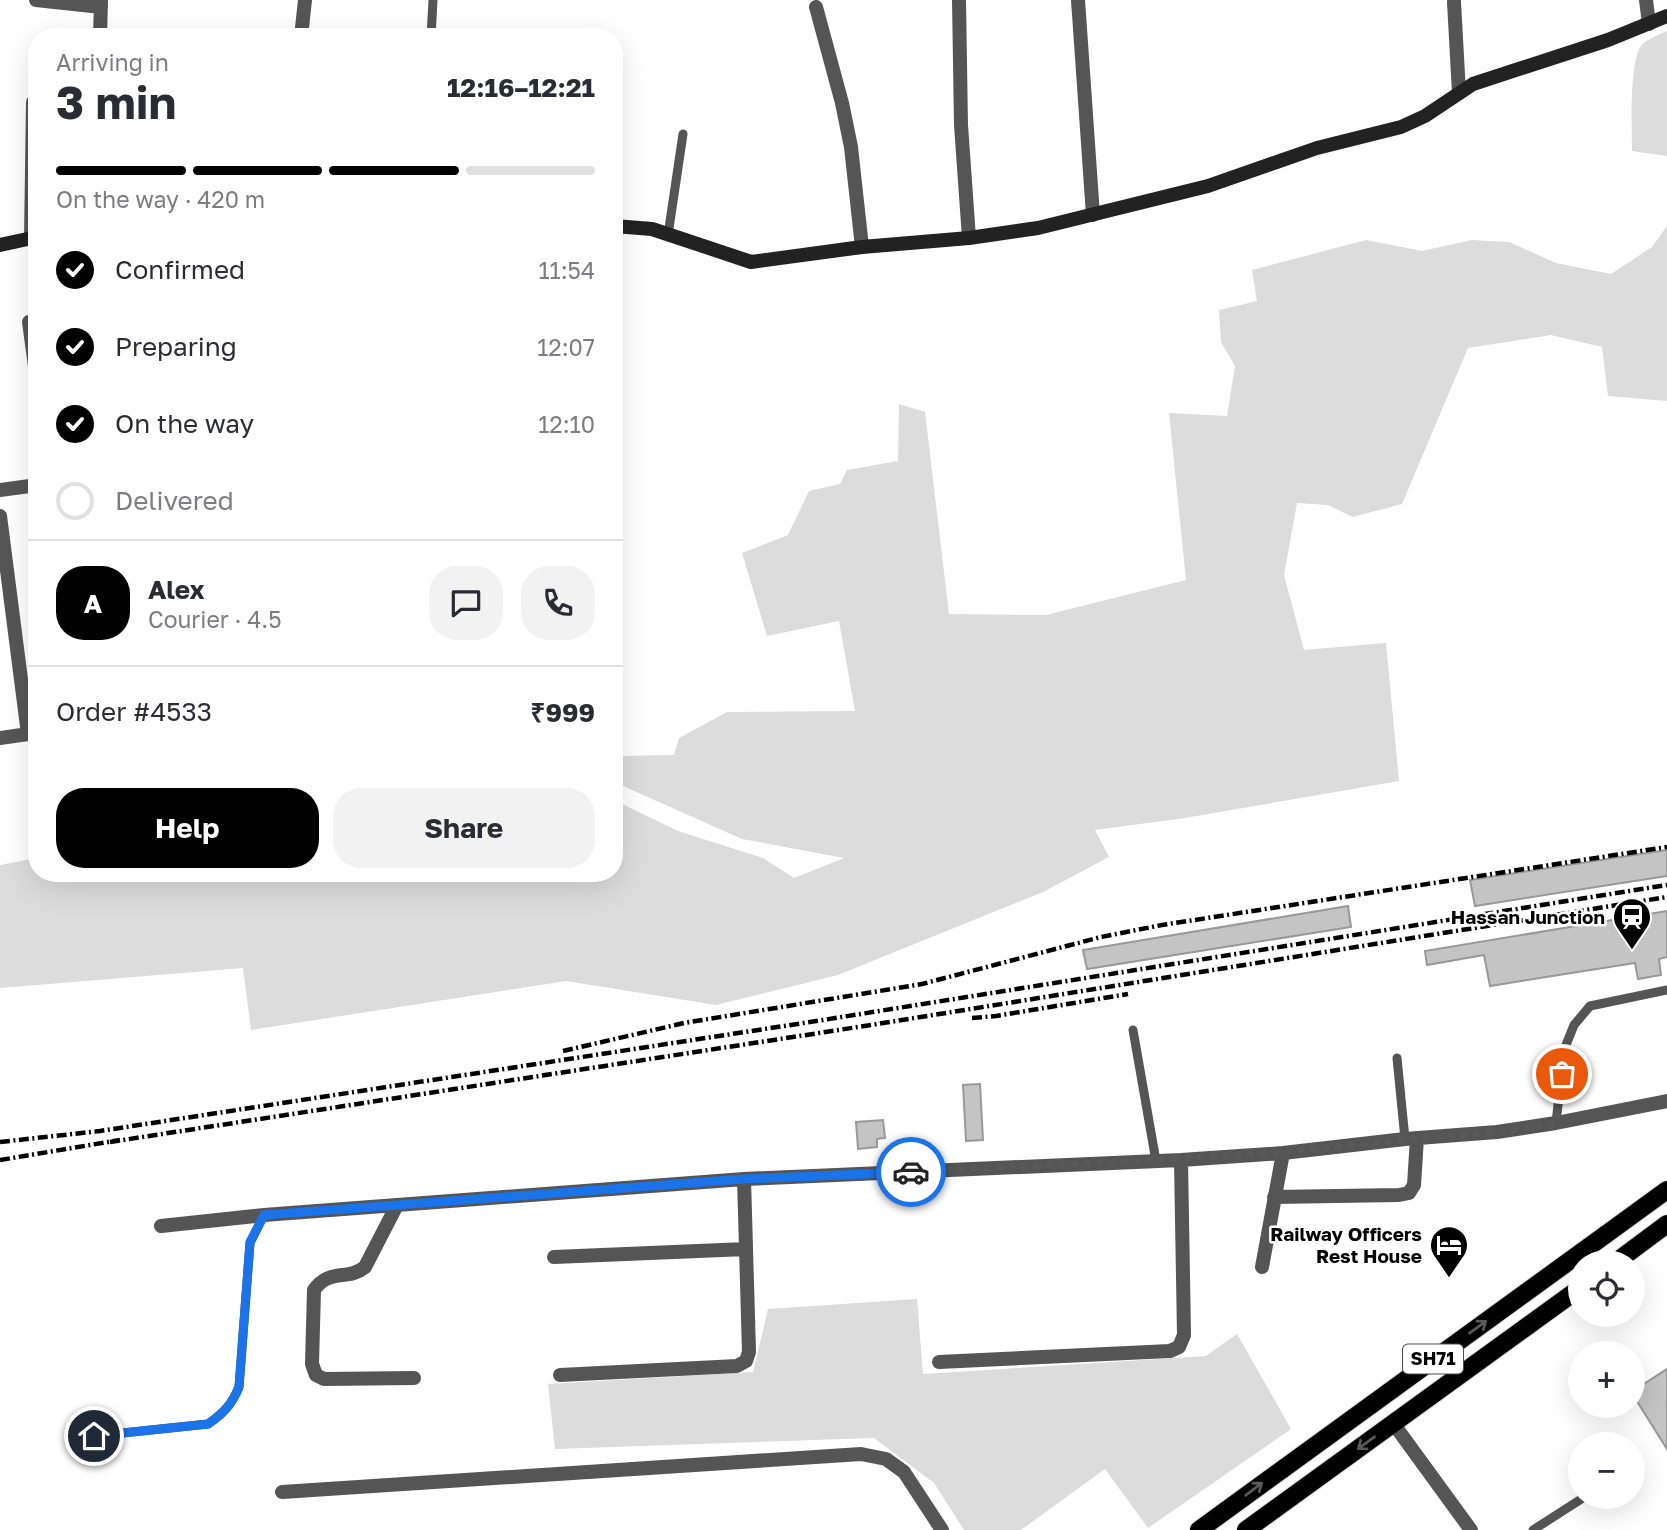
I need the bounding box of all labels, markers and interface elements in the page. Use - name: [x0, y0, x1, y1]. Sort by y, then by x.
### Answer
- text: Arriving in: [56, 48, 169, 76]
- text: 12:16–12:21: [447, 72, 595, 103]
- text: 3 min: [56, 74, 176, 129]
- text: On the way · 420 m: [56, 185, 265, 213]
- icon: check: [56, 251, 94, 289]
- text: Confirmed: [115, 254, 245, 285]
- text: 11:54: [538, 256, 595, 284]
- icon: check: [56, 328, 94, 366]
- text: Preparing: [115, 331, 237, 362]
- text: 12:07: [537, 333, 595, 361]
- icon: check: [56, 405, 94, 443]
- text: On the way: [115, 408, 254, 439]
- text: 12:10: [538, 410, 595, 438]
- text: Delivered: [115, 485, 234, 516]
- button: chat: [429, 566, 503, 640]
- button: phone: [521, 566, 595, 640]
- text: Alex: [148, 574, 205, 605]
- text: A: [84, 588, 102, 619]
- text: Courier · 4.5: [148, 605, 281, 633]
- text: Order #4533: [56, 696, 212, 727]
- text: ₹999: [531, 697, 595, 728]
- button: Help: [56, 788, 319, 868]
- button: Share: [333, 788, 595, 868]
- station icon: Hassan Junction: [1611, 896, 1653, 951]
- place label: Hassan Junction: [1451, 905, 1605, 928]
- pin: [1532, 1044, 1592, 1104]
- icon: bag: [1543, 1055, 1581, 1093]
- courier: [876, 1137, 946, 1207]
- icon: car: [892, 1153, 930, 1191]
- place label: Railway Officers Rest House: [1270, 1222, 1422, 1267]
- hotel icon: Railway Officers Rest House: [1428, 1224, 1470, 1279]
- map controls: [1568, 1250, 1645, 1509]
- button: locate: [1568, 1250, 1645, 1327]
- one-way arrow: [1468, 1320, 1487, 1334]
- button: +: [1568, 1341, 1645, 1418]
- road number: SH71: [1403, 1344, 1463, 1374]
- pin: [64, 1406, 124, 1466]
- icon: home: [75, 1417, 113, 1455]
- button: −: [1568, 1432, 1645, 1509]
- one-way arrow: [1357, 1436, 1376, 1450]
- one-way arrow: [1244, 1482, 1263, 1496]

